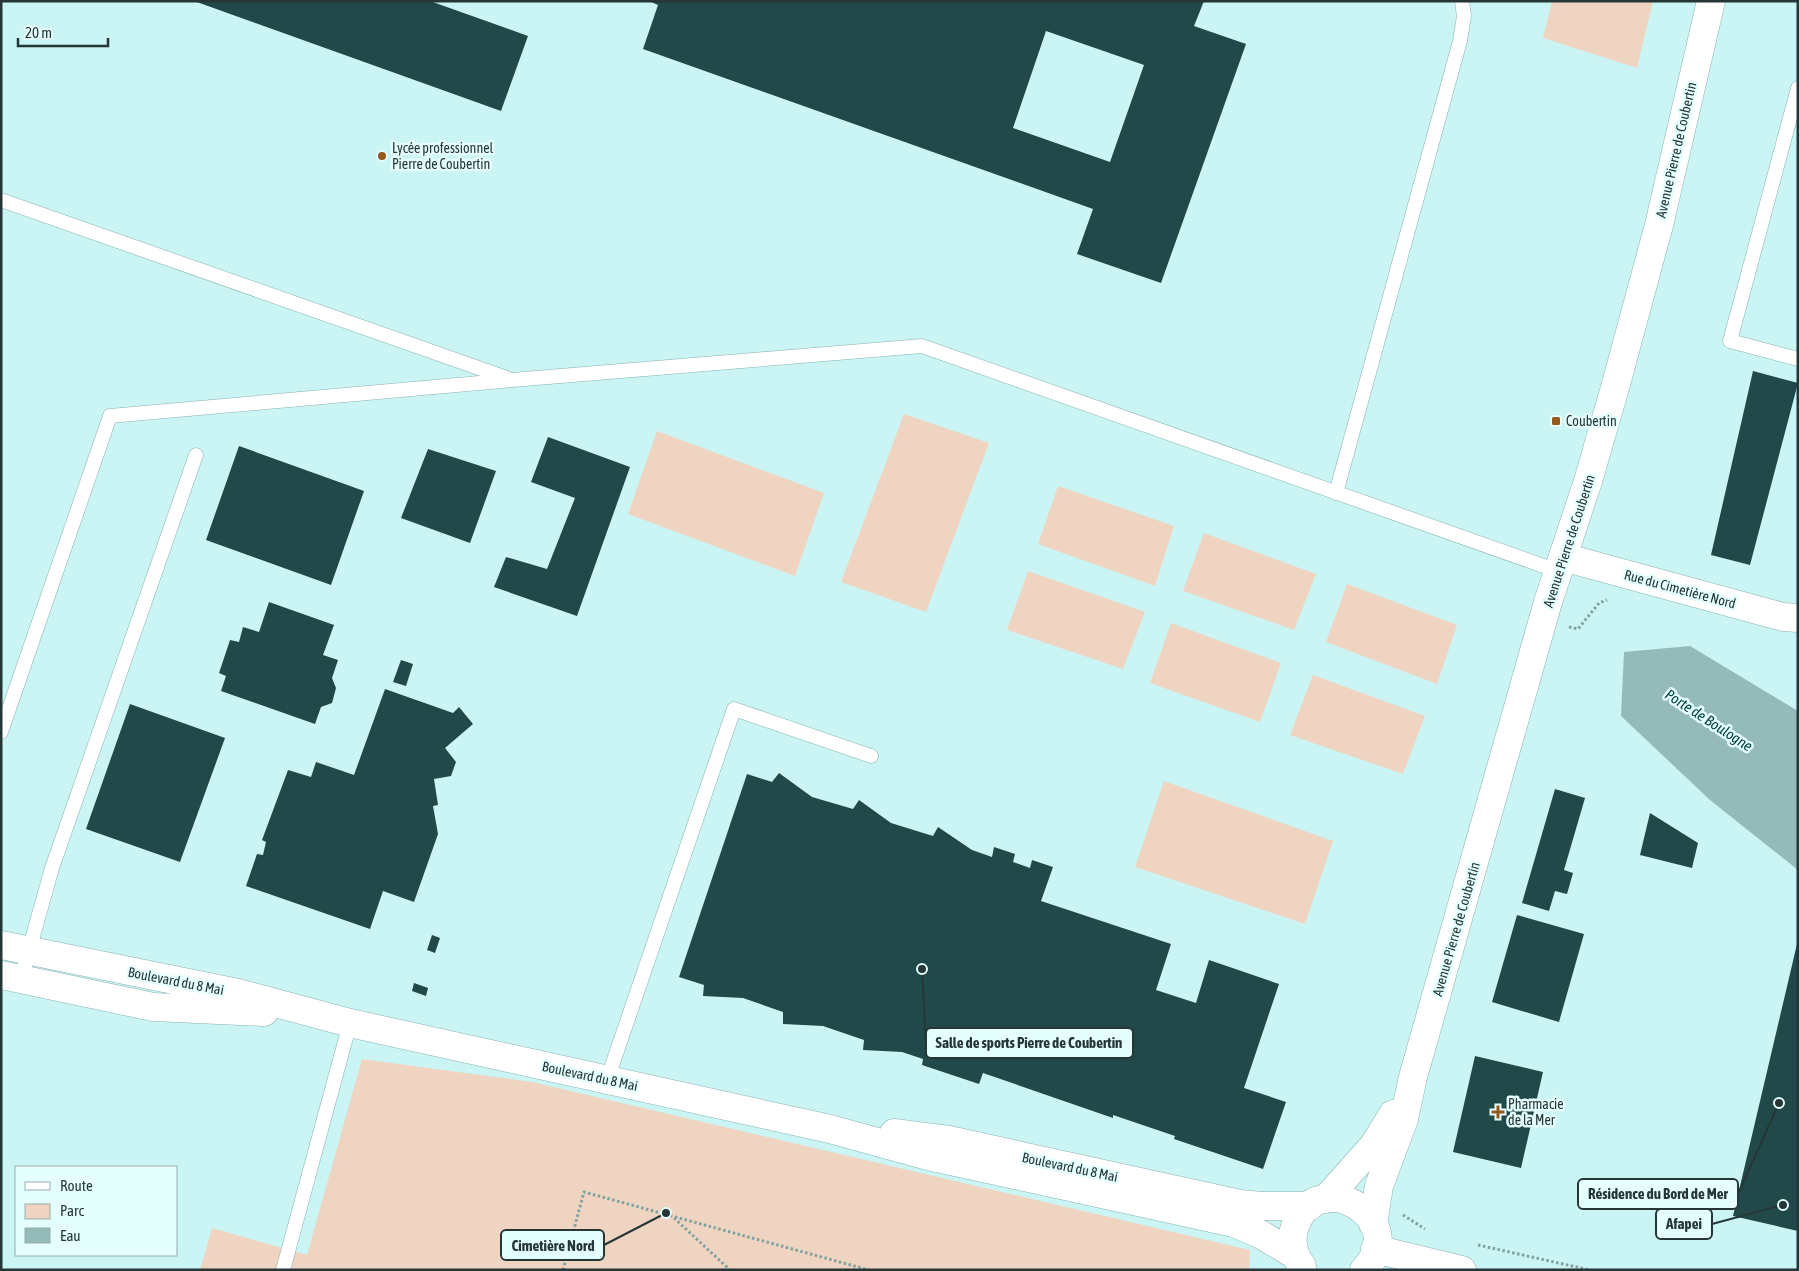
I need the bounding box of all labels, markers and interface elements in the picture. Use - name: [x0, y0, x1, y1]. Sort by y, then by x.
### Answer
- scale bar: [18, 15, 108, 47]
- text: 20 m: [25, 24, 52, 41]
- street label: Avenue Pierre de Coubertin: [1653, 81, 1699, 219]
- place label: Lycée professionnel Pierre de Coubertin: [392, 140, 494, 172]
- marker: Lycée professionnel Pierre de Coubertin: [376, 150, 388, 162]
- place label: Coubertin: [1566, 413, 1617, 429]
- marker: Coubertin: [1550, 415, 1562, 427]
- street label: Avenue Pierre de Coubertin: [1540, 472, 1598, 610]
- street label: Rue du Cimetière Nord: [1622, 566, 1738, 612]
- water label: Porte de Boulogne: [1662, 685, 1756, 755]
- street label: Avenue Pierre de Coubertin: [1429, 860, 1483, 998]
- street label: Boulevard du 8 Mai: [127, 964, 225, 998]
- callout: Salle de sports Pierre de Coubertin: [926, 1028, 1133, 1058]
- text: Salle de sports Pierre de Coubertin: [936, 1034, 1122, 1051]
- street label: Boulevard du 8 Mai: [541, 1058, 639, 1094]
- place label: Pharmacie de la Mer: [1508, 1096, 1564, 1128]
- marker: Pharmacie de la Mer: [1492, 1106, 1504, 1118]
- street label: Boulevard du 8 Mai: [1021, 1149, 1119, 1185]
- legend: [15, 1166, 178, 1256]
- text: Route: [60, 1177, 93, 1194]
- callout: Résidence du Bord de Mer: [1578, 1179, 1738, 1209]
- text: Résidence du Bord de Mer: [1588, 1185, 1729, 1202]
- text: Parc: [60, 1202, 84, 1219]
- callout: Afapei: [1656, 1209, 1712, 1239]
- text: Afapei: [1665, 1215, 1702, 1232]
- text: Eau: [60, 1227, 81, 1244]
- callout: Cimetière Nord: [501, 1230, 604, 1260]
- text: Cimetière Nord: [511, 1237, 595, 1254]

